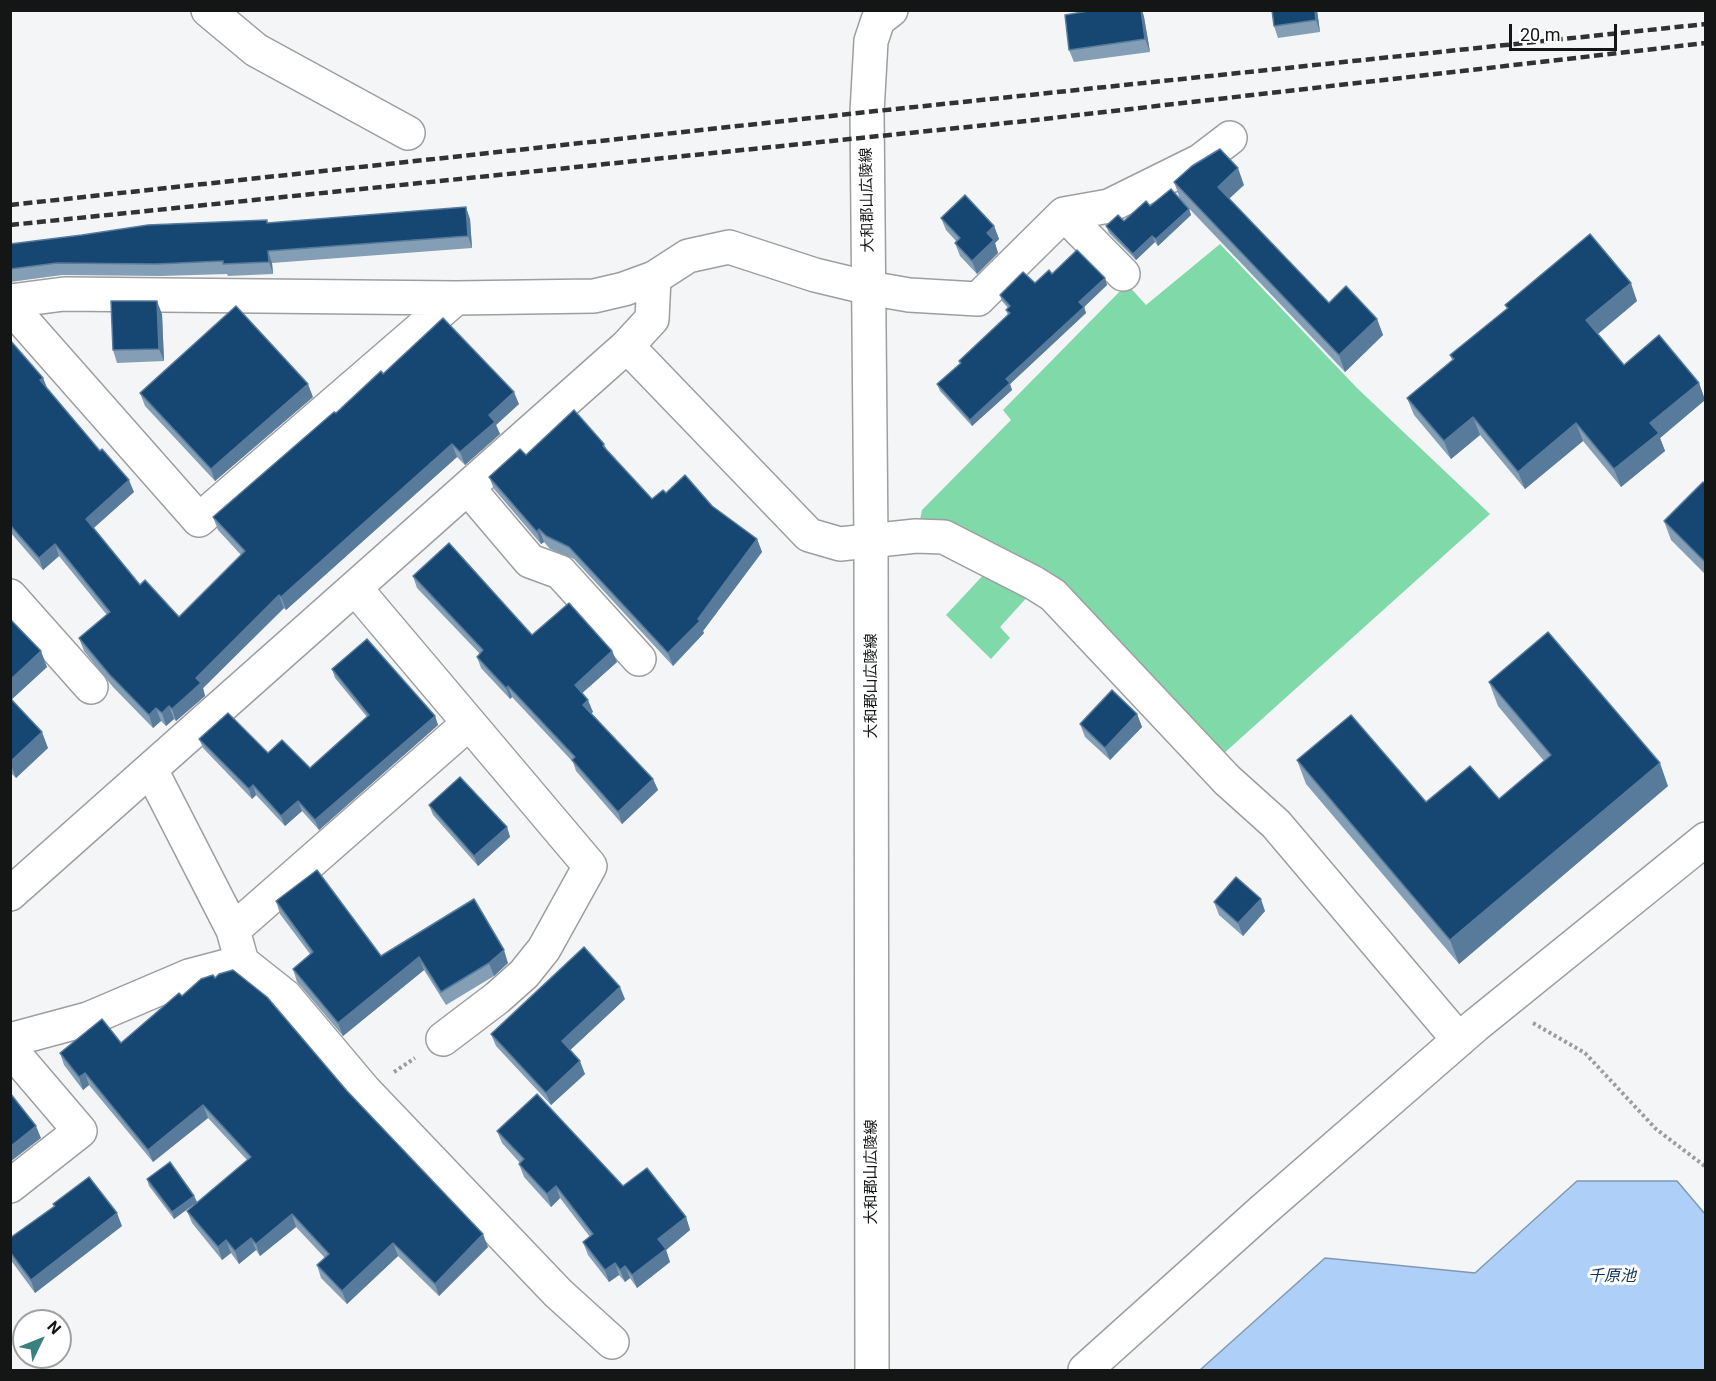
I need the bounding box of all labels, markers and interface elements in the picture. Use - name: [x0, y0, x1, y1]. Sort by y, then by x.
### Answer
- scale bar: [1512, 12, 1620, 50]
- text: 20 m: [1520, 24, 1560, 45]
- street label: 大和郡山広陵線: [858, 147, 878, 253]
- street label: 大和郡山広陵線: [863, 634, 881, 738]
- street label: 大和郡山広陵線: [863, 1120, 881, 1224]
- water label: 千原池: [1588, 1267, 1636, 1287]
- north arrow: [12, 1309, 72, 1369]
- text: N: [43, 1317, 65, 1338]

